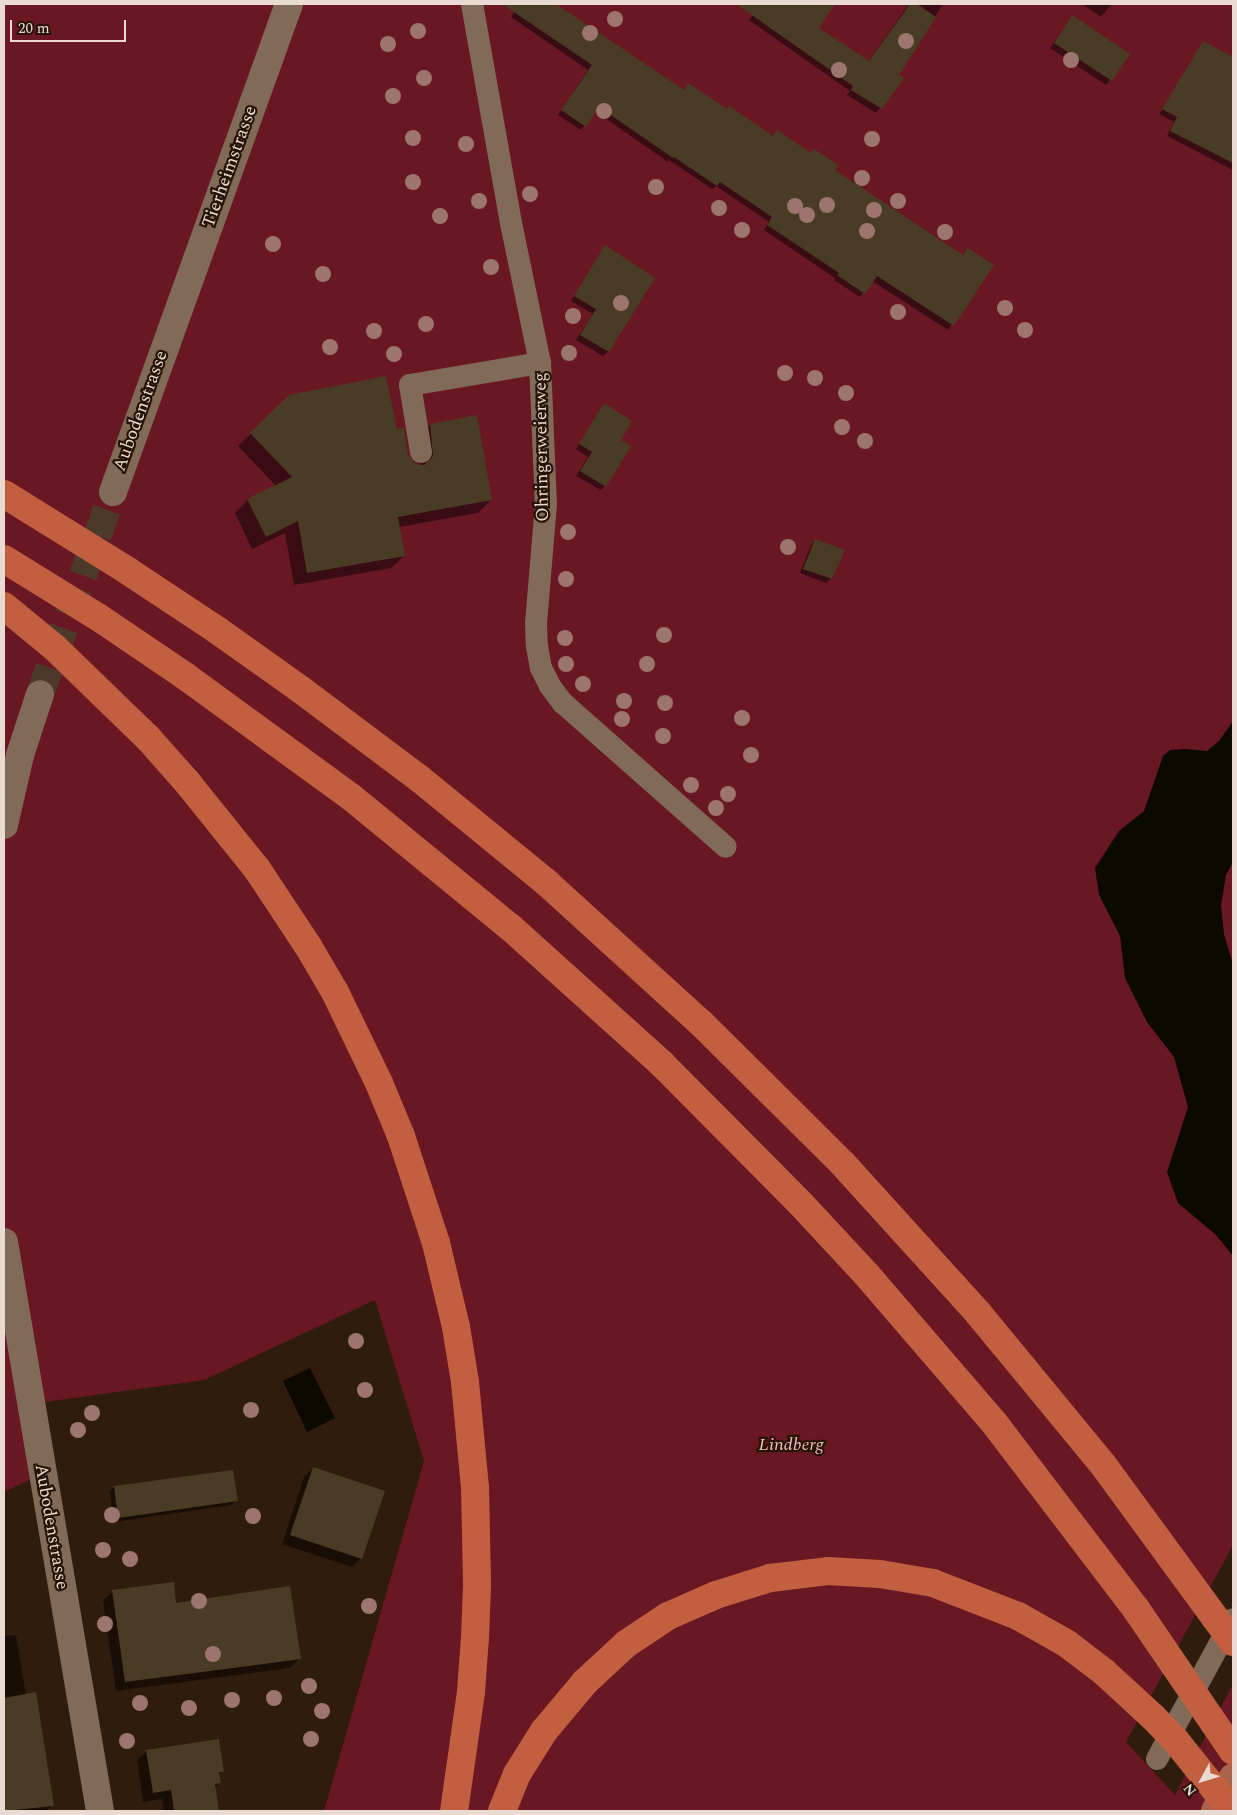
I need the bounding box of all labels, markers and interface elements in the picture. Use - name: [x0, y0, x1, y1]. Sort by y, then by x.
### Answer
- scale bar: [12, 10, 129, 42]
- text: 20 m: [18, 17, 50, 40]
- street label: Tierheimstrasse: [198, 103, 262, 231]
- street label: Aubodenstrasse: [109, 348, 173, 474]
- street label: Ohringerweierweg: [530, 372, 554, 522]
- park label: Lindberg: [759, 1434, 823, 1456]
- street label: Aubodenstrasse: [29, 1463, 73, 1591]
- north arrow: [1177, 1755, 1227, 1805]
- text: N: [1178, 1779, 1202, 1801]

